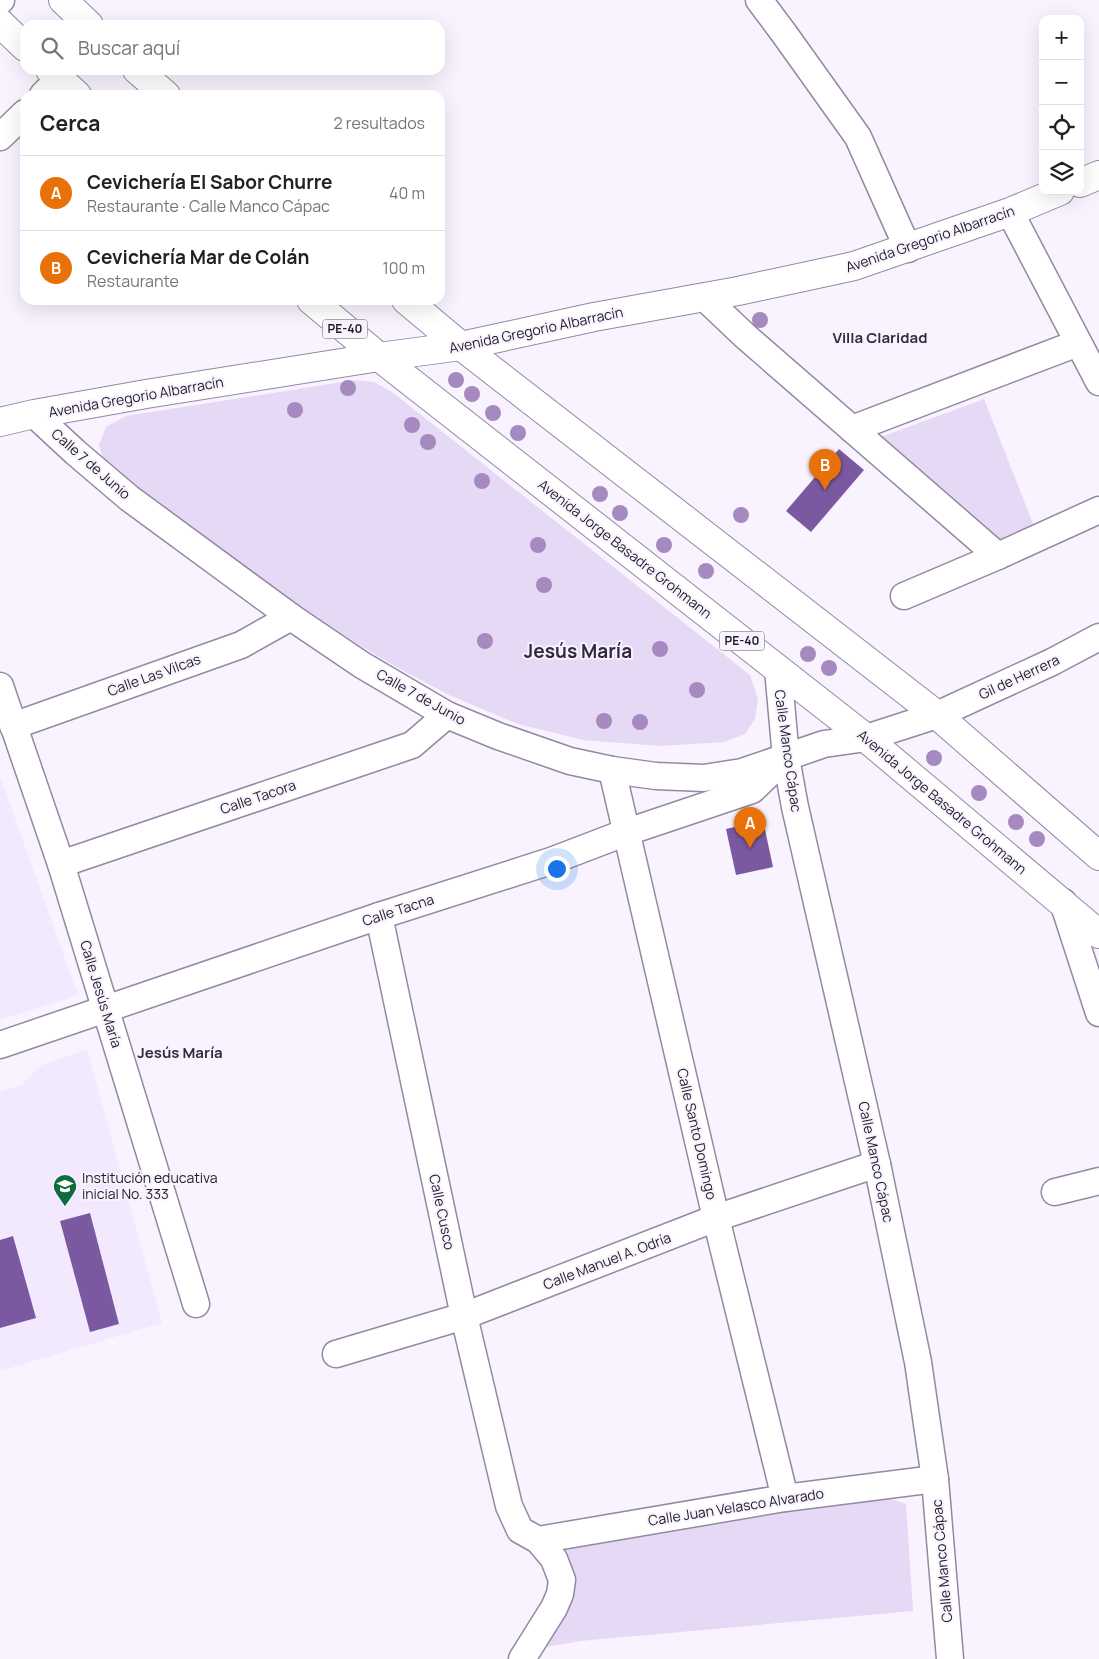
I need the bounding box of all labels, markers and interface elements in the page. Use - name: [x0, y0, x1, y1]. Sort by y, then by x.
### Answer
- map controls: [1039, 15, 1084, 195]
- button: +: [1039, 15, 1084, 60]
- search box: [20, 20, 445, 75]
- icon: search: [38, 34, 66, 62]
- text: Buscar aquí: [78, 35, 180, 61]
- button: −: [1039, 60, 1084, 105]
- button: locate: [1039, 105, 1084, 150]
- text: Cerca: [40, 109, 100, 137]
- text: 2 resultados: [334, 112, 425, 134]
- button: layers: [1039, 150, 1084, 195]
- text: Cevichería El Sabor Churre: [87, 169, 333, 195]
- text: A: [51, 182, 61, 204]
- text: 40 m: [389, 182, 425, 204]
- text: Restaurante · Calle Manco Cápac: [87, 195, 330, 217]
- street label: Avenida Gregorio Albarracín: [843, 201, 1017, 276]
- text: Cevichería Mar de Colán: [87, 244, 309, 270]
- text: B: [51, 257, 61, 279]
- text: 100 m: [382, 257, 425, 279]
- text: Restaurante: [87, 270, 179, 292]
- street label: Avenida Gregorio Albarracín: [447, 302, 625, 357]
- road number: PE-40: [322, 320, 368, 338]
- district label: Villa Claridad: [833, 327, 927, 348]
- street label: Avenida Gregorio Albarracín: [47, 372, 225, 421]
- street label: Calle 7 de Junio: [48, 424, 135, 503]
- pin: B: [809, 449, 841, 490]
- street label: Avenida Jorge Basadre Grohmann: [534, 475, 716, 622]
- road number: PE-40: [720, 631, 764, 650]
- district label: Jesús María: [524, 638, 632, 664]
- street label: Calle Las Vilcas: [105, 649, 203, 700]
- street label: Gil de Herrera: [975, 650, 1062, 704]
- street label: Calle 7 de Junio: [373, 664, 469, 729]
- street label: Calle Manco Cápac: [771, 689, 807, 814]
- street label: Avenida Jorge Basadre Grohmann: [854, 725, 1031, 878]
- street label: Calle Tacora: [217, 775, 298, 818]
- pin: A: [734, 807, 766, 848]
- your location: [544, 856, 570, 882]
- street label: Calle Tacna: [360, 889, 436, 930]
- street label: Calle Jesús María: [76, 938, 127, 1050]
- district label: Jesús María: [137, 1042, 223, 1063]
- street label: Calle Santo Domingo: [673, 1066, 722, 1201]
- street label: Calle Manco Cápac: [854, 1100, 899, 1224]
- place label: Institución educativa inicial No. 333: [82, 1168, 218, 1203]
- street label: Calle Cusco: [425, 1172, 460, 1251]
- school or university icon: Institución educativa inicial No. 333: [52, 1173, 78, 1207]
- street label: Calle Manuel A. Odría: [540, 1227, 673, 1294]
- street label: Calle Juan Velasco Alvarado: [647, 1483, 825, 1530]
- street label: Calle Manco Cápac: [927, 1499, 956, 1623]

